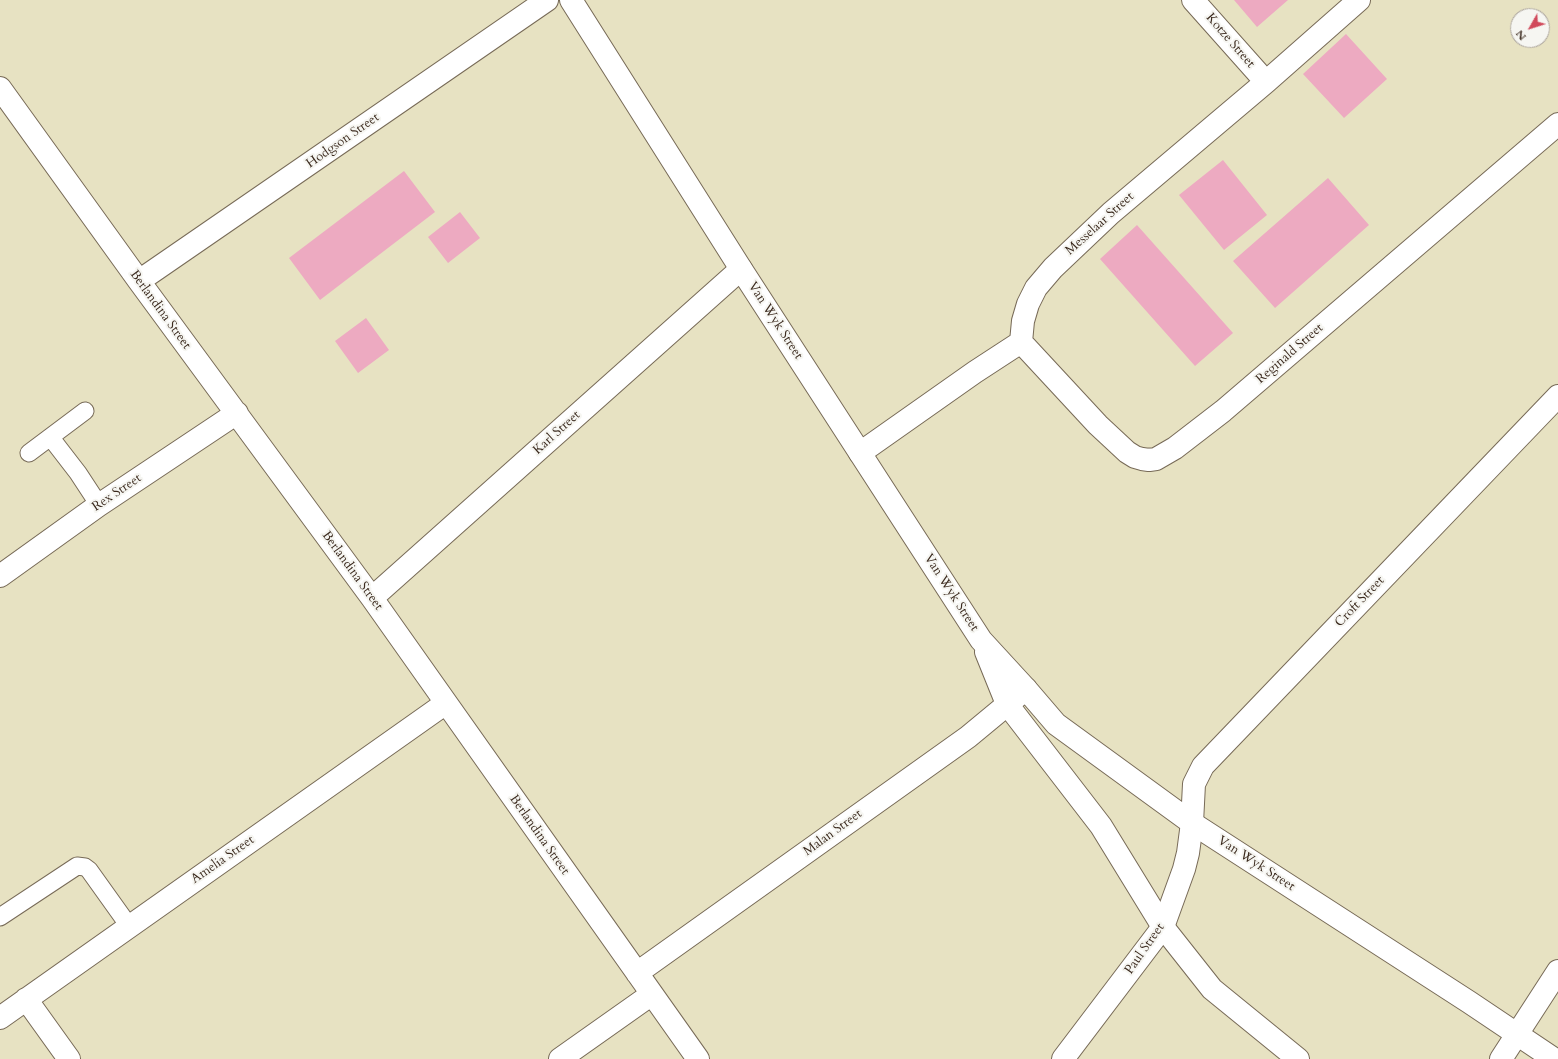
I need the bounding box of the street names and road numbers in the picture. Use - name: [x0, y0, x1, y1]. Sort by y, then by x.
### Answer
- street label: Kotze Street: [1202, 10, 1258, 72]
- street label: Hodgson Street: [303, 110, 383, 172]
- street label: Messelaar Street: [1063, 189, 1137, 259]
- street label: Berlandina Street: [126, 267, 194, 353]
- street label: Van Wyk Street: [744, 279, 806, 363]
- street label: Reginald Street: [1253, 321, 1327, 387]
- street label: Karl Street: [530, 408, 584, 458]
- street label: Rex Street: [89, 471, 145, 515]
- street label: Berlandina Street: [318, 528, 386, 614]
- street label: Van Wyk Street: [920, 551, 982, 635]
- street label: Croft Street: [1332, 573, 1388, 631]
- street label: Berlandina Street: [506, 792, 572, 878]
- street label: Malan Street: [801, 806, 865, 860]
- street label: Amelia Street: [188, 833, 258, 887]
- street label: Van Wyk Street: [1214, 833, 1298, 895]
- street label: Paul Street: [1122, 921, 1168, 977]

